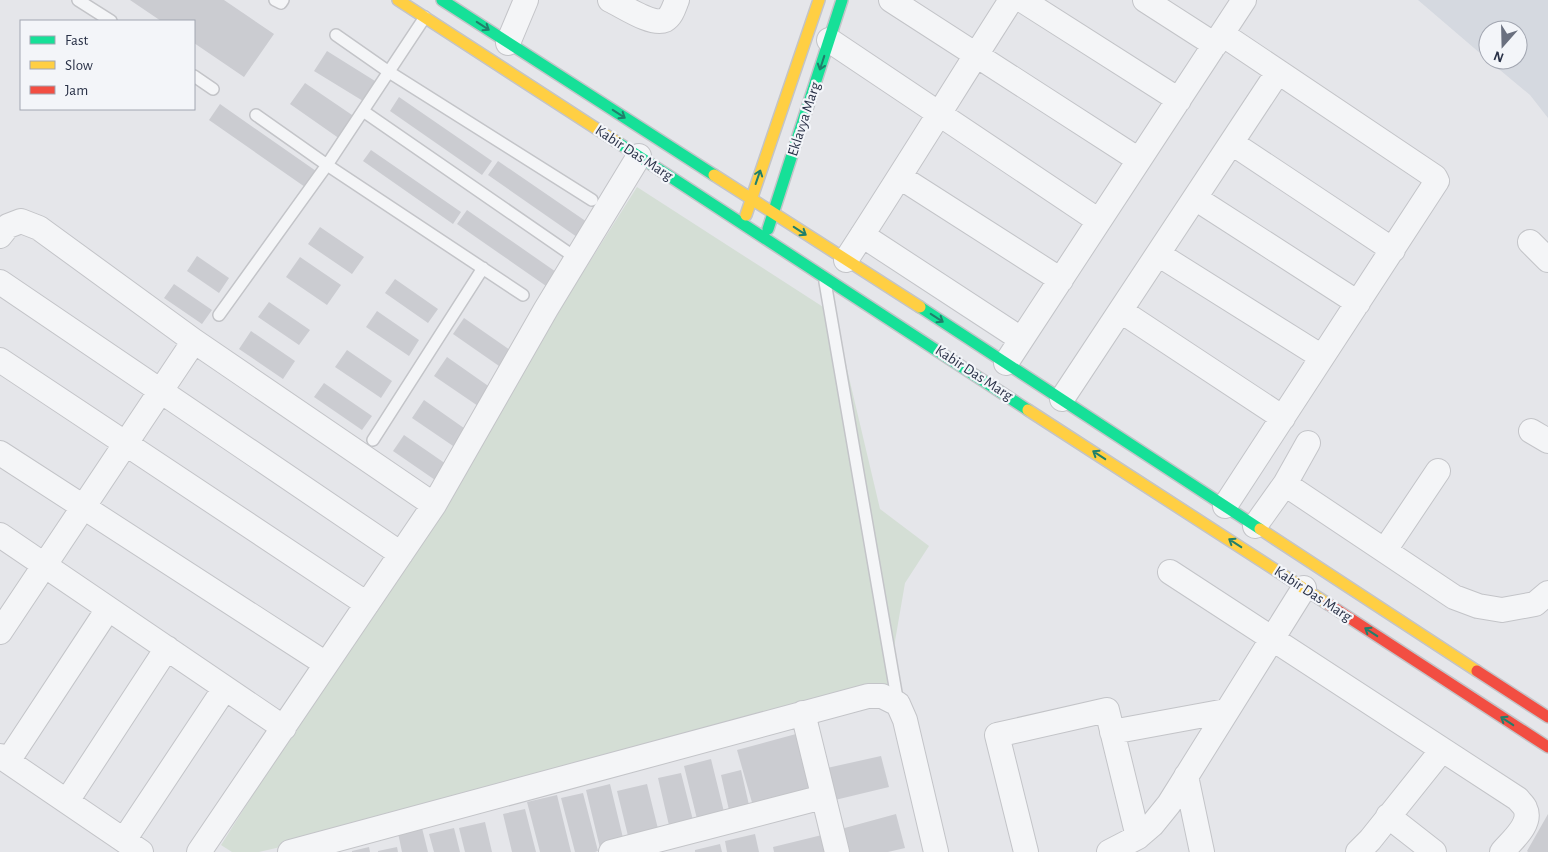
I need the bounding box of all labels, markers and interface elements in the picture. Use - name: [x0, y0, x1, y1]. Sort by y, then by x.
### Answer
- legend: [20, 20, 195, 110]
- north arrow: [1478, 20, 1528, 70]
- one-way arrow: [475, 22, 489, 32]
- text: Fast: [65, 33, 89, 48]
- text: N: [1492, 48, 1506, 65]
- one-way arrow: [816, 55, 826, 71]
- text: Slow: [65, 58, 93, 73]
- street label: Eklavya Marg: [785, 79, 823, 158]
- text: Jam: [65, 83, 88, 98]
- one-way arrow: [612, 110, 626, 120]
- street label: Kabir Das Marg: [593, 122, 676, 184]
- one-way arrow: [754, 169, 764, 185]
- one-way arrow: [793, 226, 807, 236]
- one-way arrow: [930, 313, 944, 324]
- street label: Kabir Das Marg: [933, 342, 1016, 404]
- one-way arrow: [1092, 449, 1106, 459]
- one-way arrow: [1228, 538, 1242, 549]
- street label: Kabir Das Marg: [1272, 563, 1355, 625]
- one-way arrow: [1364, 627, 1378, 637]
- one-way arrow: [1500, 716, 1514, 726]

